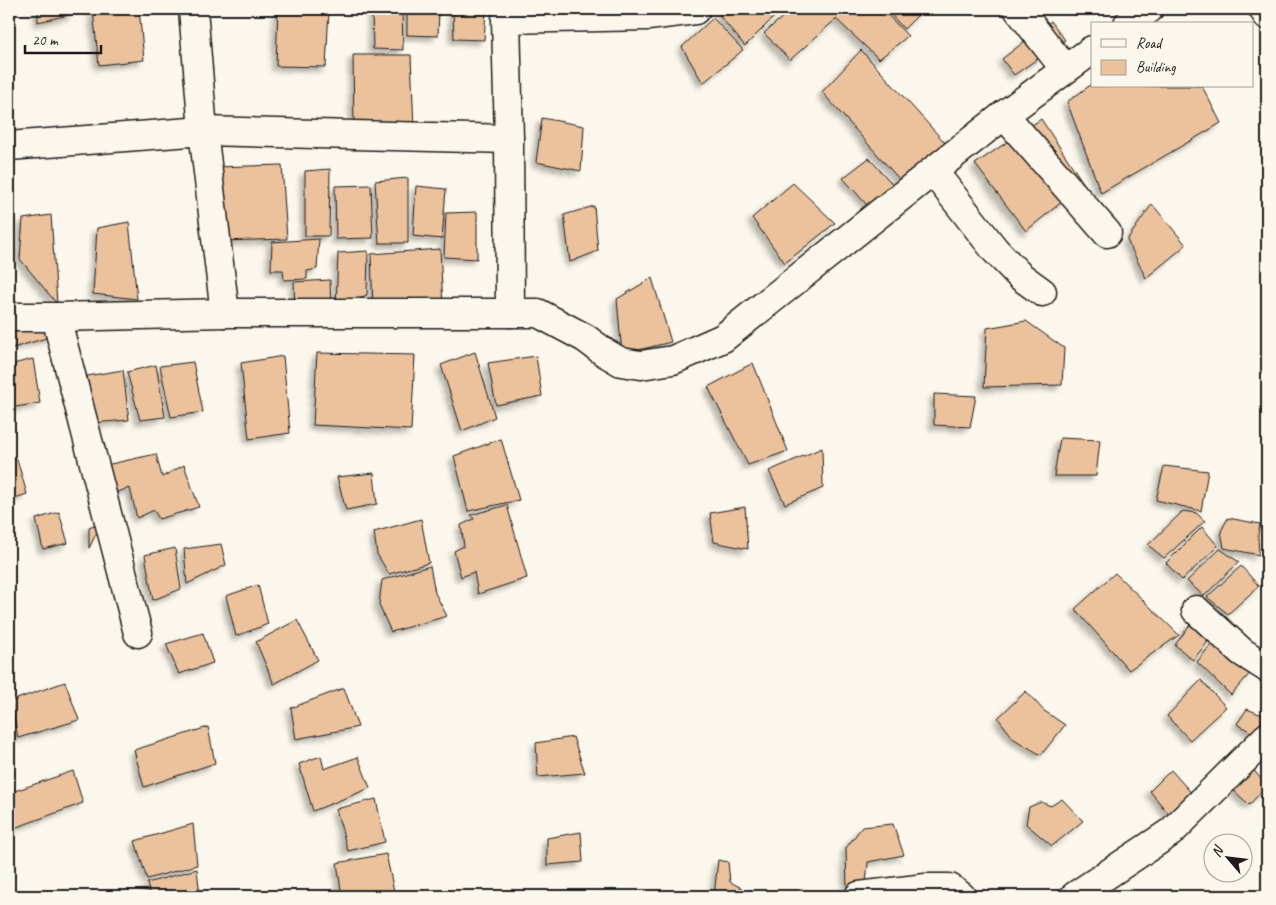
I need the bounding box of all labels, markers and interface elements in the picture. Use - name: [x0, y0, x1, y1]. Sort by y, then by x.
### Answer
- scale bar: [25, 22, 101, 54]
- legend: [1091, 22, 1254, 88]
- text: 20 m: [32, 31, 59, 50]
- text: Road: [1136, 34, 1163, 53]
- text: Building: [1136, 58, 1176, 77]
- north arrow: [1204, 832, 1254, 882]
- text: N: [1207, 842, 1228, 860]

